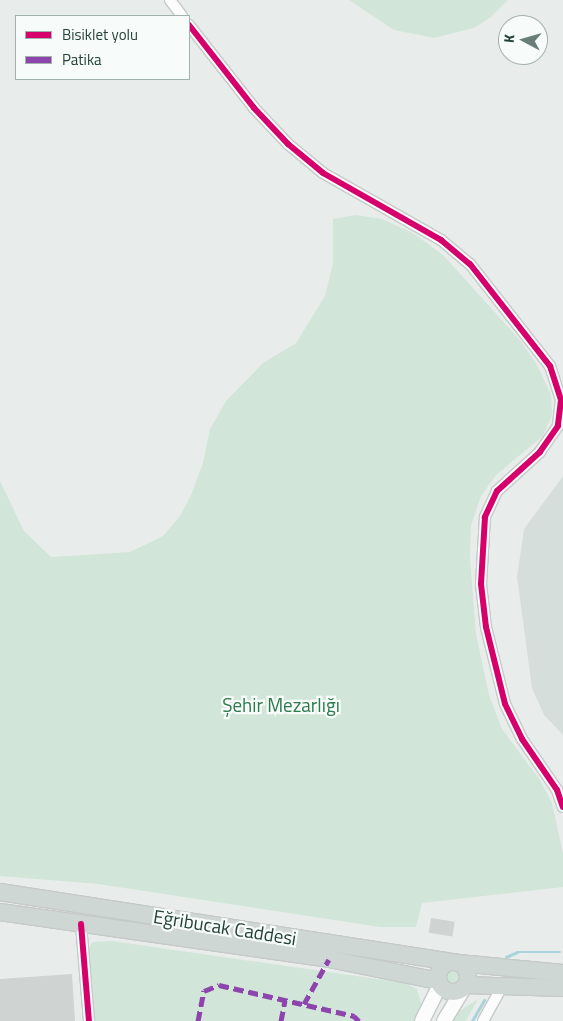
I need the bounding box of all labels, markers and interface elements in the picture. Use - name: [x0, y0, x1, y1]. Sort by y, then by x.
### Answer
- legend: [15, 15, 190, 80]
- north arrow: [498, 15, 548, 65]
- text: Bisiklet yolu: [62, 23, 138, 46]
- text: K: [498, 33, 519, 44]
- text: Patika: [62, 48, 102, 71]
- park label: Şehir Mezarlığı: [222, 694, 340, 716]
- street label: Eğribucak Caddesi: [152, 904, 298, 950]

